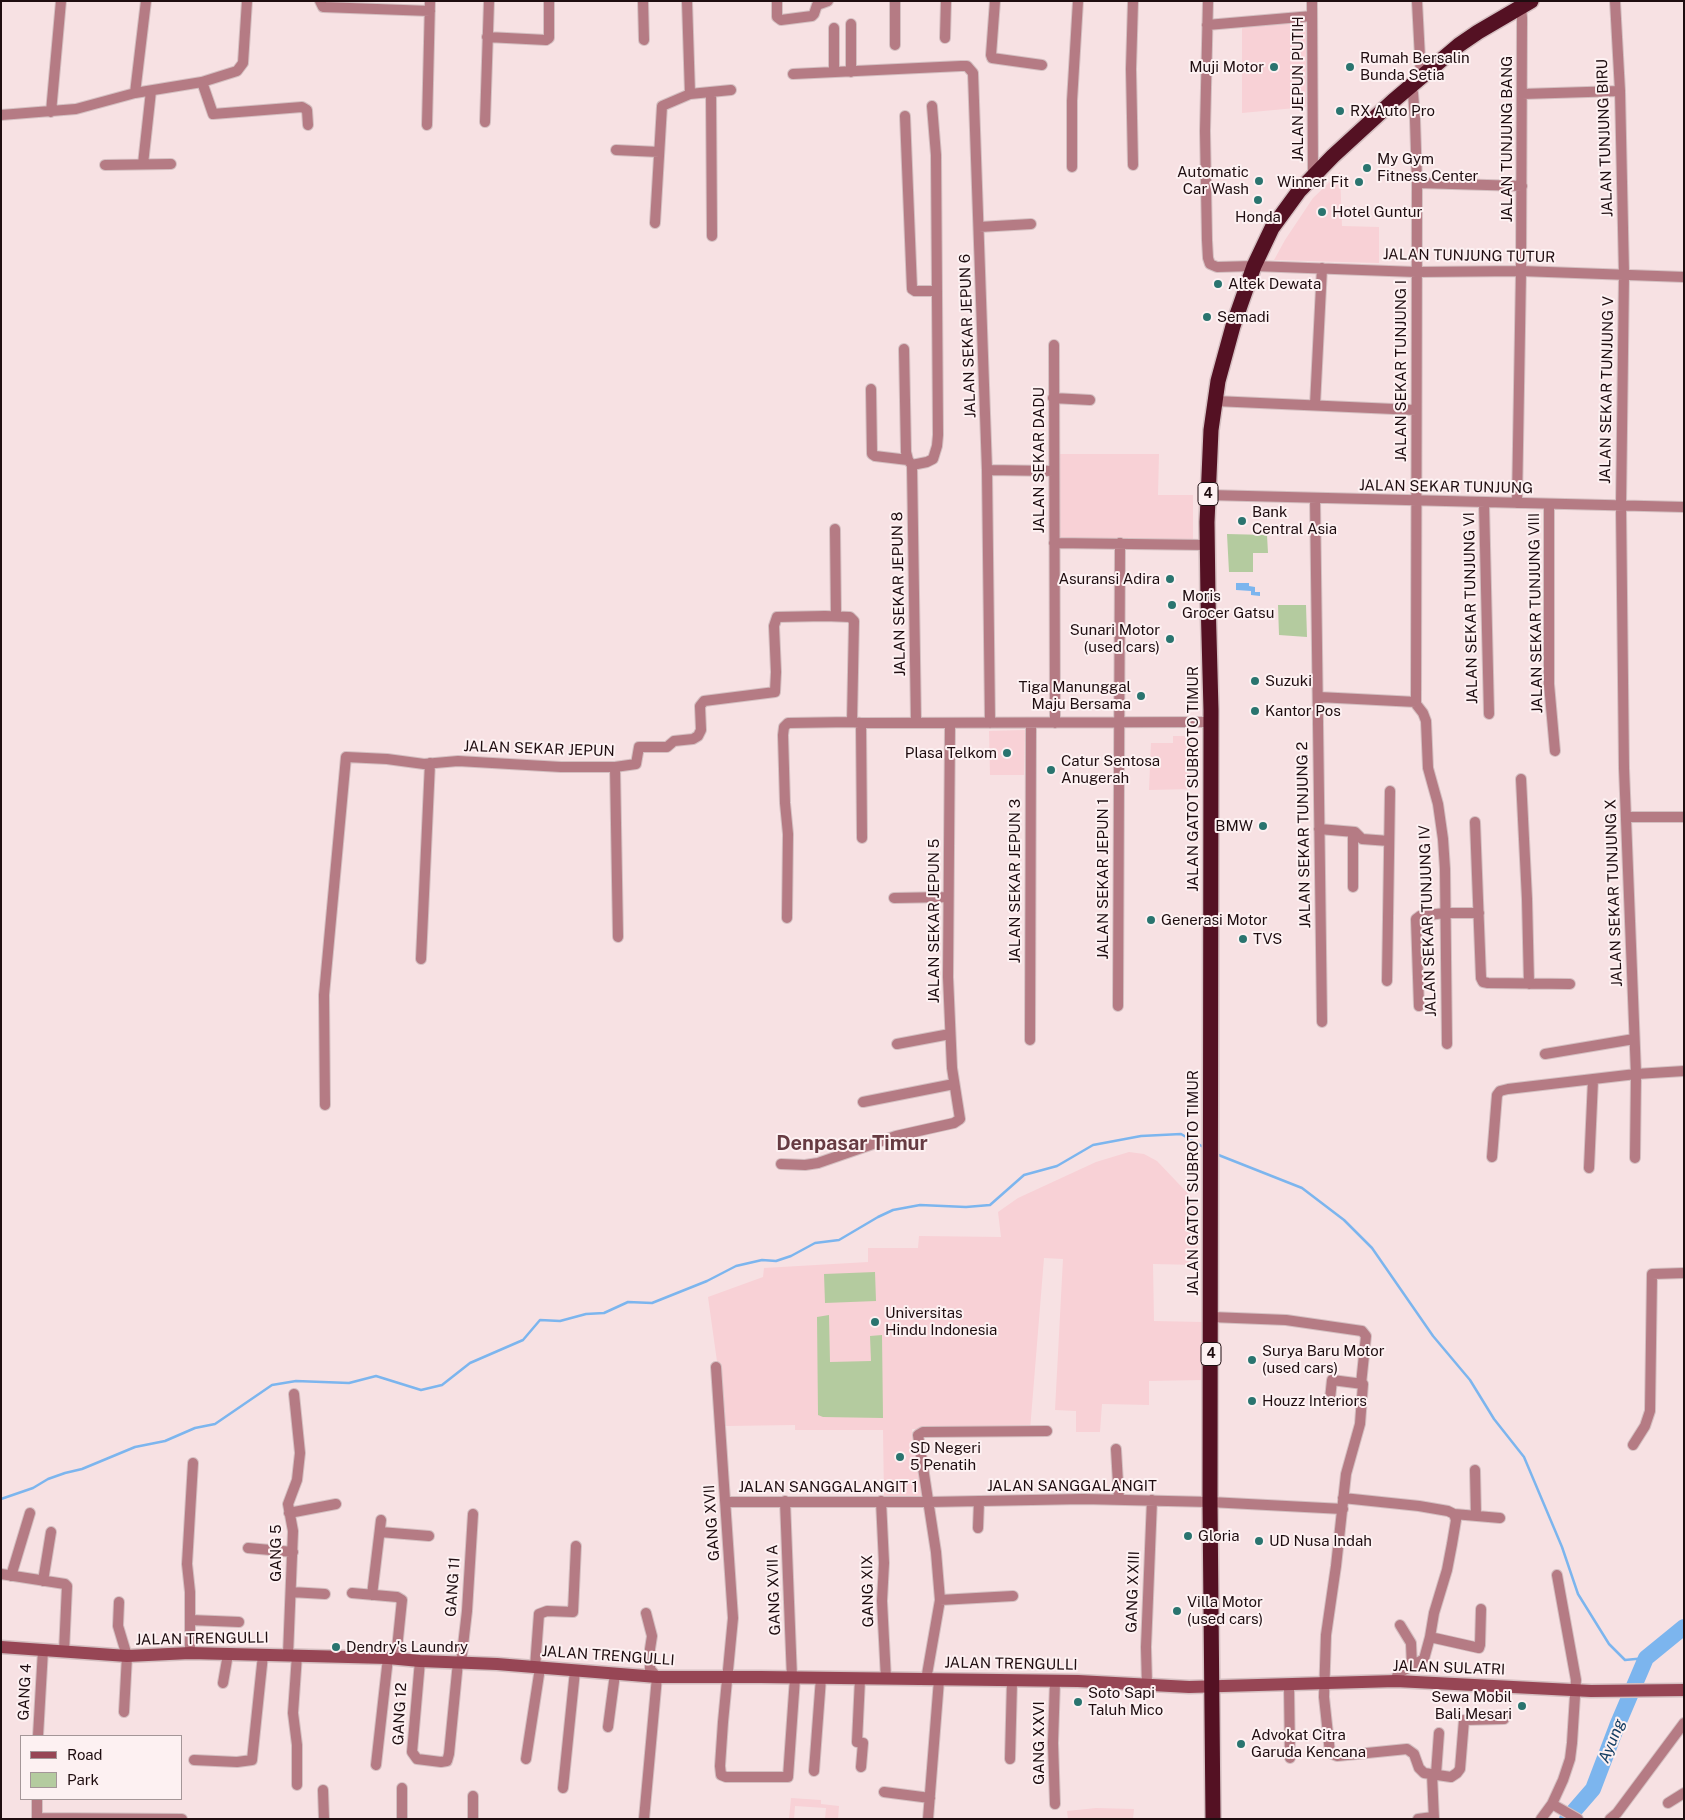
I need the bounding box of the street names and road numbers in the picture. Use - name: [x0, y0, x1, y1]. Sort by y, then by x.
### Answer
- street label: JALAN JEPUN PUTIH: [1289, 16, 1307, 162]
- street label: JALAN TUNJUNG BANG: [1498, 56, 1516, 222]
- street label: JALAN TUNJUNG BIRU: [1593, 59, 1617, 217]
- street label: JALAN TUNJUNG TUTUR: [1383, 245, 1555, 267]
- street label: JALAN SEKAR JEPUN 6: [956, 254, 980, 418]
- street label: JALAN SEKAR TUNJUNG I: [1392, 280, 1410, 462]
- street label: JALAN SEKAR TUNJUNG V: [1596, 296, 1618, 484]
- street label: JALAN SEKAR DADU: [1030, 387, 1048, 533]
- street label: JALAN SEKAR TUNJUNG: [1359, 476, 1533, 498]
- road number: 4: [1198, 482, 1218, 506]
- street label: JALAN SEKAR JEPUN 8: [889, 512, 909, 676]
- street label: JALAN SEKAR TUNJUNG VI: [1460, 512, 1482, 704]
- street label: JALAN SEKAR TUNJUNG VIII: [1525, 513, 1547, 713]
- street label: JALAN GATOT SUBROTO TIMUR: [1184, 666, 1202, 892]
- street label: JALAN SEKAR JEPUN: [463, 737, 615, 761]
- street label: JALAN SEKAR TUNJUNG 2: [1293, 742, 1315, 928]
- street label: JALAN SEKAR JEPUN 1: [1094, 798, 1112, 960]
- street label: JALAN SEKAR JEPUN 3: [1006, 799, 1024, 963]
- street label: JALAN SEKAR TUNJUNG X: [1602, 799, 1626, 987]
- street label: JALAN SEKAR TUNJUNG IV: [1416, 825, 1440, 1017]
- street label: JALAN SEKAR JEPUN 5: [925, 839, 943, 1003]
- street label: JALAN GATOT SUBROTO TIMUR: [1184, 1070, 1202, 1296]
- road number: 4: [1201, 1342, 1221, 1366]
- street label: JALAN SANGGALANGIT: [987, 1477, 1157, 1495]
- street label: JALAN SANGGALANGIT 1: [738, 1478, 918, 1496]
- street label: GANG XVII: [700, 1484, 724, 1562]
- street label: GANG 5: [267, 1524, 285, 1582]
- street label: GANG XVII A: [763, 1544, 785, 1636]
- street label: GANG XXIII: [1123, 1551, 1143, 1633]
- street label: GANG XIX: [858, 1555, 878, 1627]
- street label: GANG 11: [442, 1557, 464, 1617]
- street label: JALAN TRENGULLI: [135, 1629, 269, 1649]
- street label: JALAN TRENGULLI: [541, 1642, 675, 1670]
- street label: JALAN TRENGULLI: [944, 1654, 1078, 1674]
- street label: JALAN SULATRI: [1392, 1657, 1506, 1679]
- street label: GANG 4: [15, 1663, 35, 1721]
- street label: GANG 12: [389, 1682, 411, 1746]
- street label: GANG XXVI: [1030, 1701, 1048, 1785]

